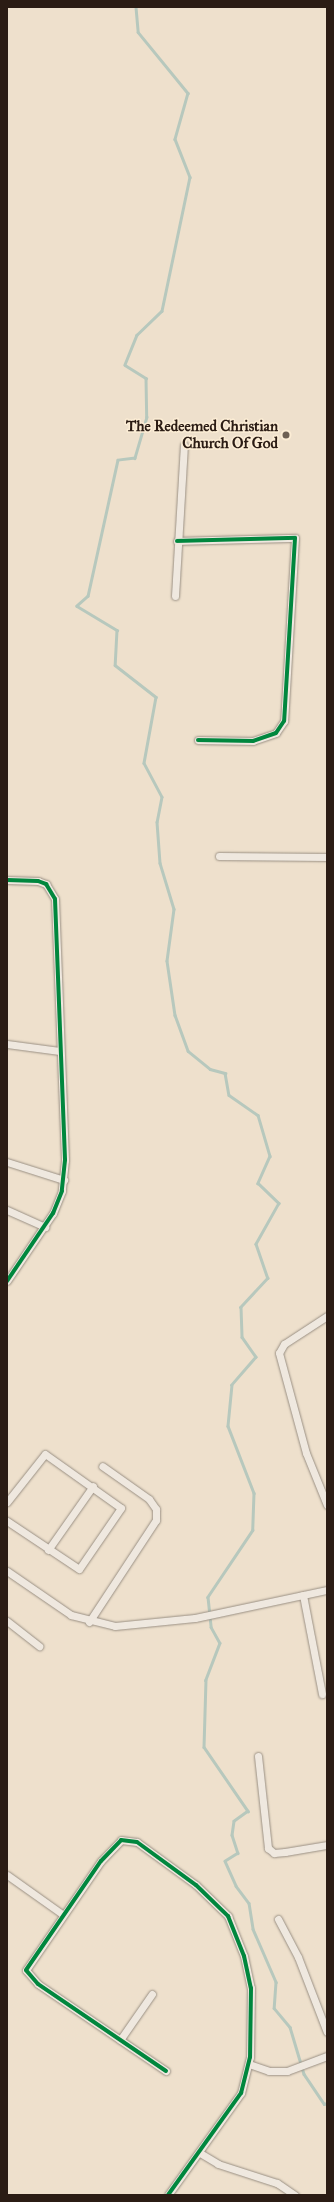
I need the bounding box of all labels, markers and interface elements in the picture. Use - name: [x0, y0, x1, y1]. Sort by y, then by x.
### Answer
- place label: The Redeemed Christian Church Of God: [126, 417, 278, 452]
- marker: The Redeemed Christian Church Of God: [281, 430, 291, 440]

